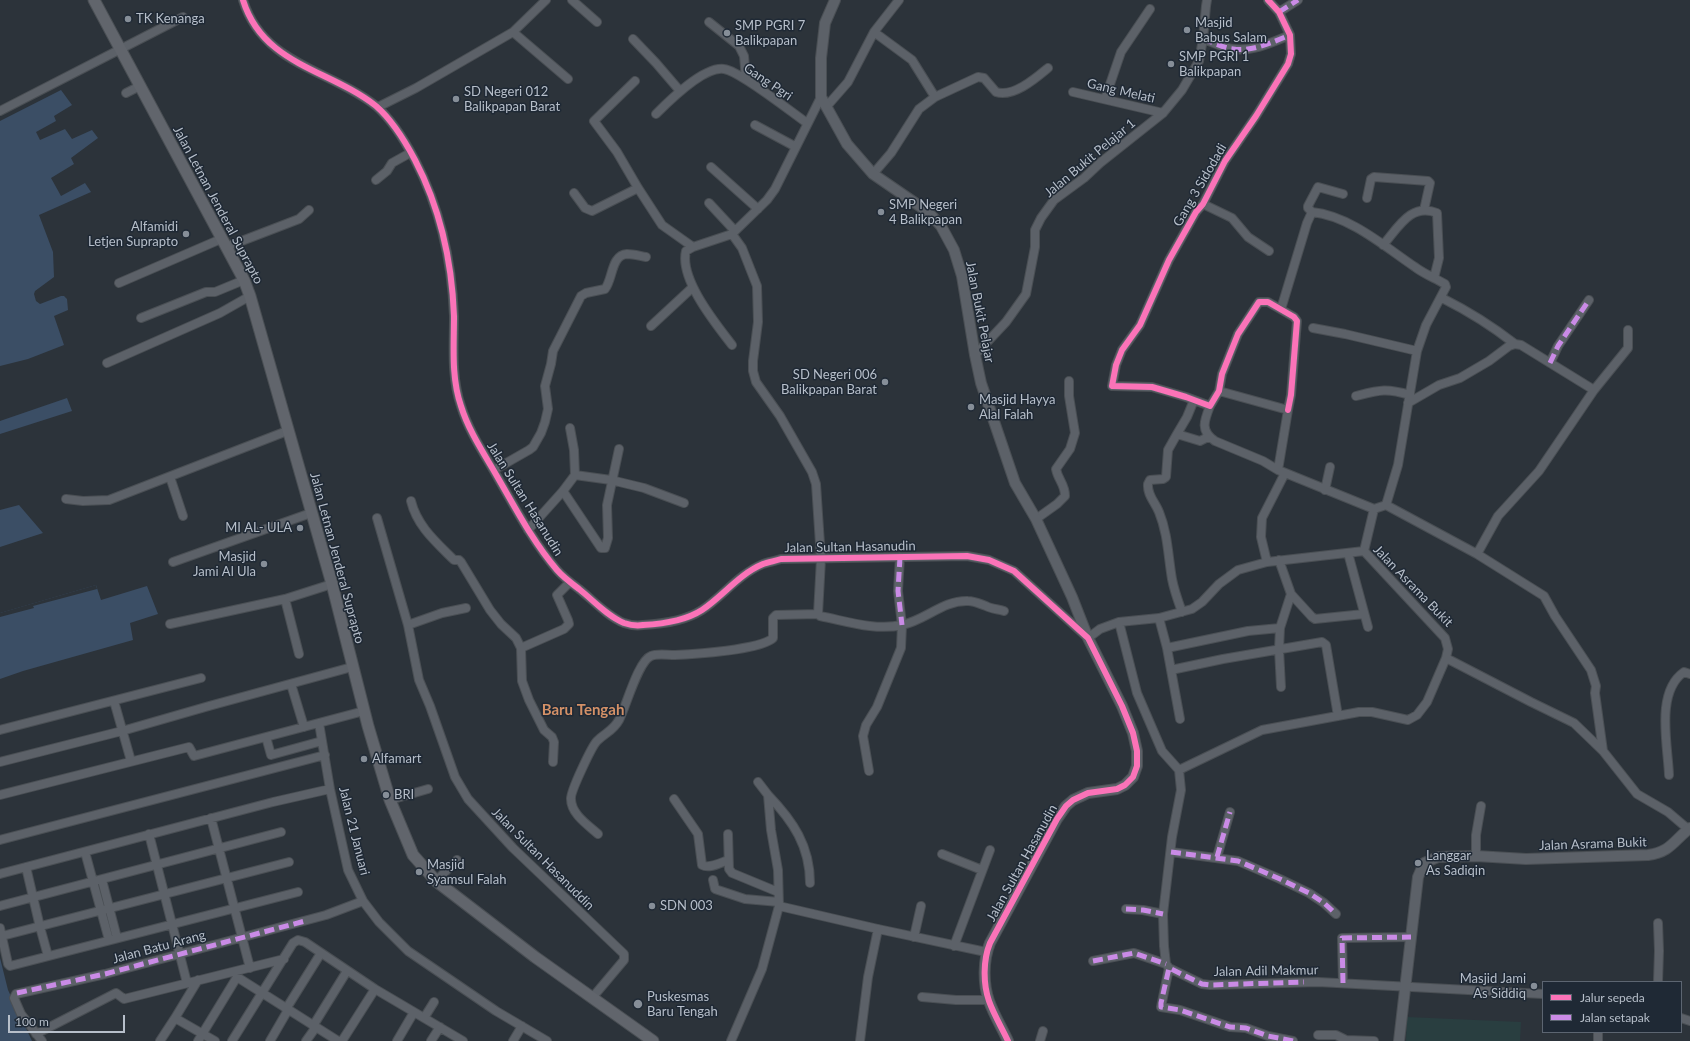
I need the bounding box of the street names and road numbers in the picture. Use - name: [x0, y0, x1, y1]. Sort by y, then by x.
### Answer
- street label: Gang Pgri: [741, 60, 795, 104]
- street label: Gang Melati: [1085, 76, 1157, 106]
- street label: Jalan Bukit Pelajar 1: [1041, 115, 1139, 201]
- street label: Jalan Letnan Jenderal Suprapto: [170, 123, 266, 287]
- street label: Gang 3 Sidodadi: [1170, 141, 1230, 229]
- street label: Jalan Bukit Pelajar: [962, 260, 998, 364]
- street label: Jalan Sultan Hasanudin: [484, 439, 566, 559]
- street label: Jalan Letnan Jenderal Suprapto: [307, 471, 367, 645]
- street label: Jalan Sultan Hasanudin: [784, 538, 916, 556]
- street label: Jalan Asrama Bukit: [1370, 542, 1456, 630]
- street label: Jalan 21 Januari: [335, 785, 373, 877]
- street label: Jalan Sultan Hasanudin: [983, 802, 1061, 924]
- street label: Jalan Sultan Hasanuddin: [489, 805, 597, 913]
- street label: Jalan Asrama Bukit: [1539, 834, 1647, 854]
- street label: Jalan Batu Arang: [111, 927, 207, 967]
- street label: Jalan Adil Makmur: [1213, 962, 1319, 980]

